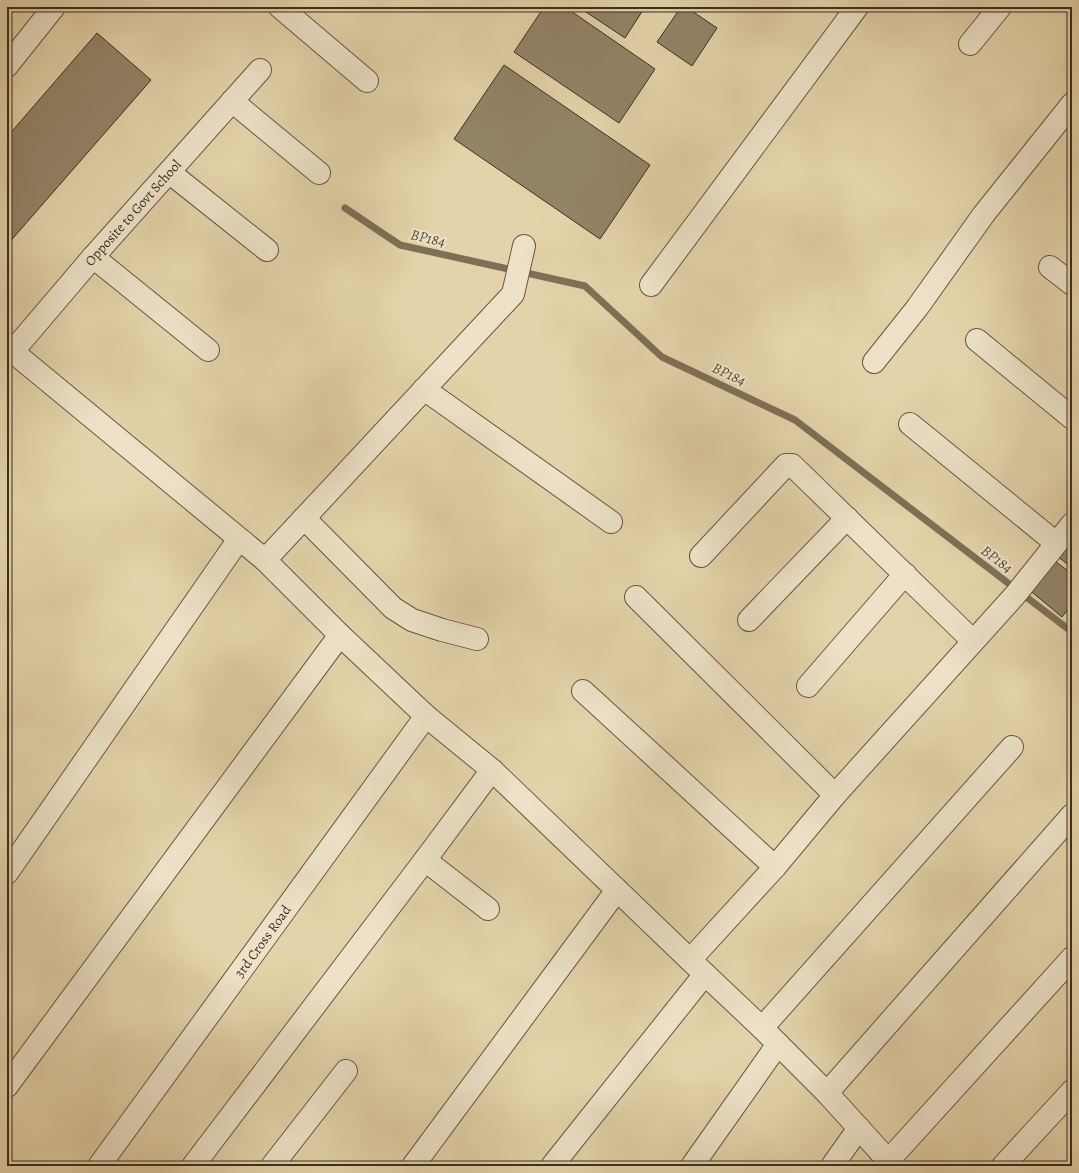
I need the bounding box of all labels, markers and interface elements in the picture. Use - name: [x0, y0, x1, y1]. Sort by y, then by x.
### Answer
- street label: Opposite to Govt School: [80, 155, 186, 270]
- water label: BP184: [409, 224, 447, 252]
- water label: BP184: [709, 358, 749, 390]
- water label: BP184: [977, 540, 1017, 578]
- street label: 3rd Cross Road: [230, 901, 295, 981]

